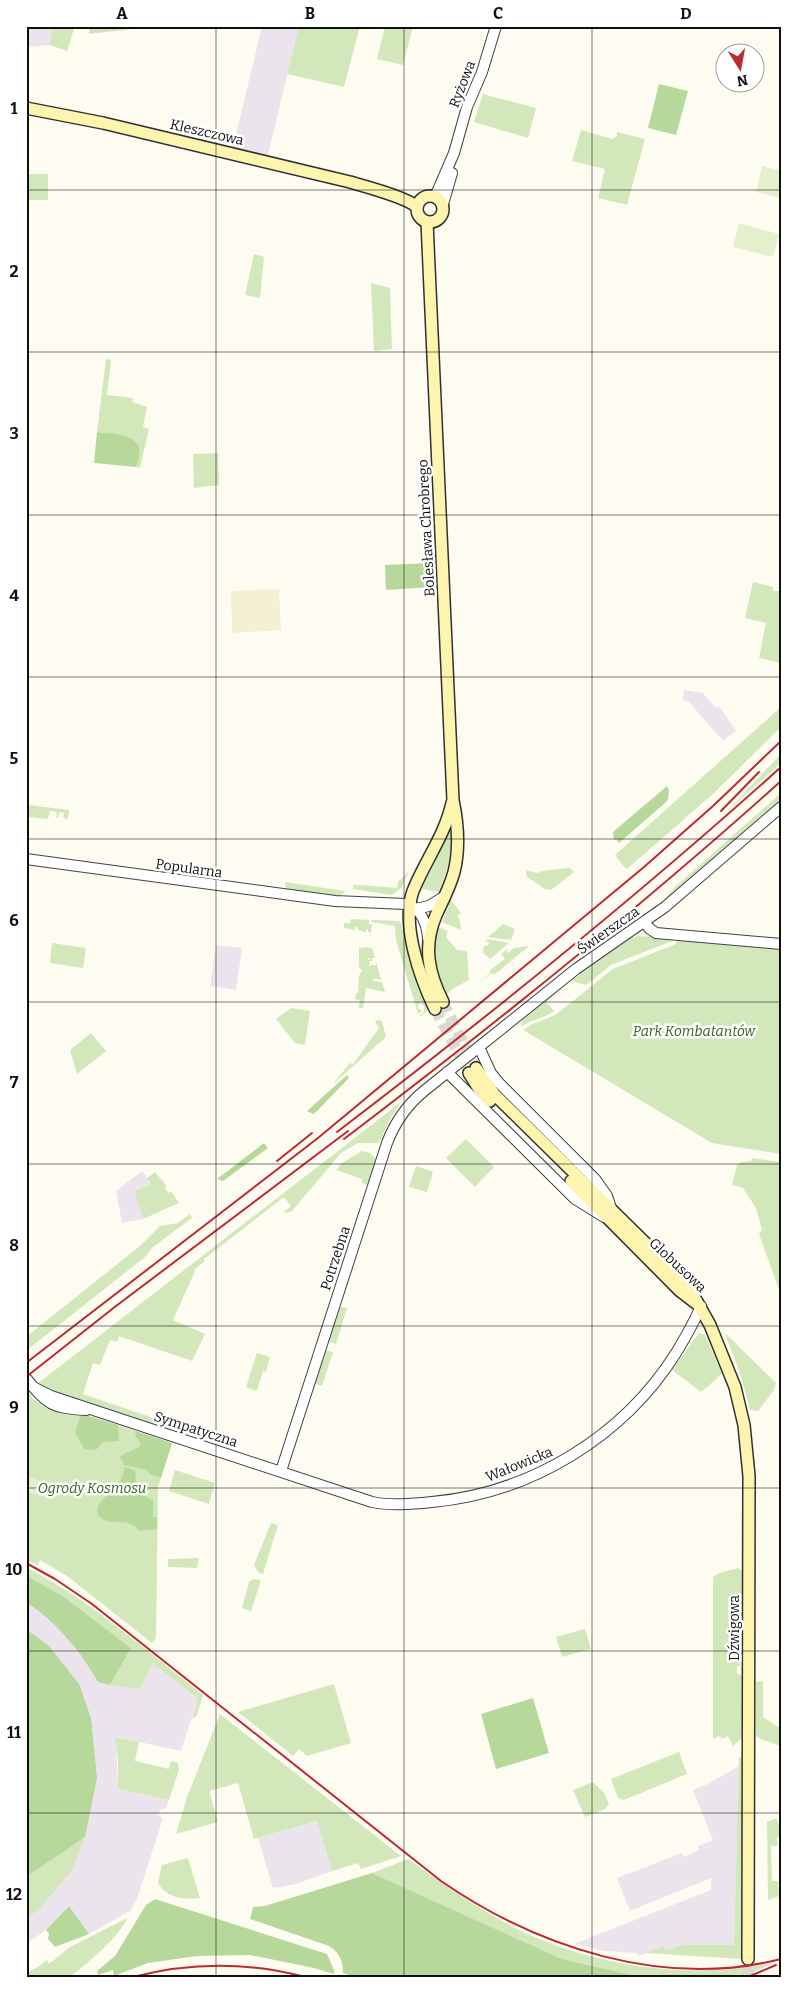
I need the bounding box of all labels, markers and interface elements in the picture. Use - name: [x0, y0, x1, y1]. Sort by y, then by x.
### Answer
- text: A: [116, 4, 128, 23]
- text: B: [305, 4, 315, 23]
- text: C: [493, 4, 503, 23]
- text: D: [680, 4, 692, 23]
- north arrow: [714, 42, 764, 92]
- street label: Ryżowa: [446, 58, 479, 110]
- text: N: [735, 71, 749, 90]
- text: 1: [11, 99, 18, 118]
- street label: Kleszczowa: [168, 116, 246, 149]
- text: 2: [9, 262, 19, 281]
- text: 3: [9, 424, 19, 443]
- street label: Bolesława Chrobrego: [414, 459, 439, 597]
- text: 4: [9, 586, 19, 605]
- text: 5: [10, 749, 19, 768]
- street label: Popularna: [154, 855, 224, 882]
- street label: Świerszcza: [573, 902, 643, 958]
- text: 6: [9, 911, 19, 930]
- park label: Park Kombatantów: [633, 1023, 756, 1040]
- text: 7: [10, 1073, 19, 1092]
- street label: Potrzebna: [317, 1224, 354, 1292]
- street label: Globusowa: [646, 1235, 710, 1296]
- text: 8: [9, 1236, 19, 1255]
- text: 9: [9, 1398, 19, 1417]
- street label: Sympatyczna: [152, 1408, 240, 1451]
- street label: Wałowicka: [483, 1443, 555, 1486]
- park label: Ogrody Kosmosu: [38, 1480, 146, 1497]
- text: 10: [5, 1560, 23, 1579]
- street label: Dźwigowa: [726, 1595, 743, 1661]
- text: 11: [7, 1723, 21, 1742]
- text: 12: [6, 1885, 22, 1904]

